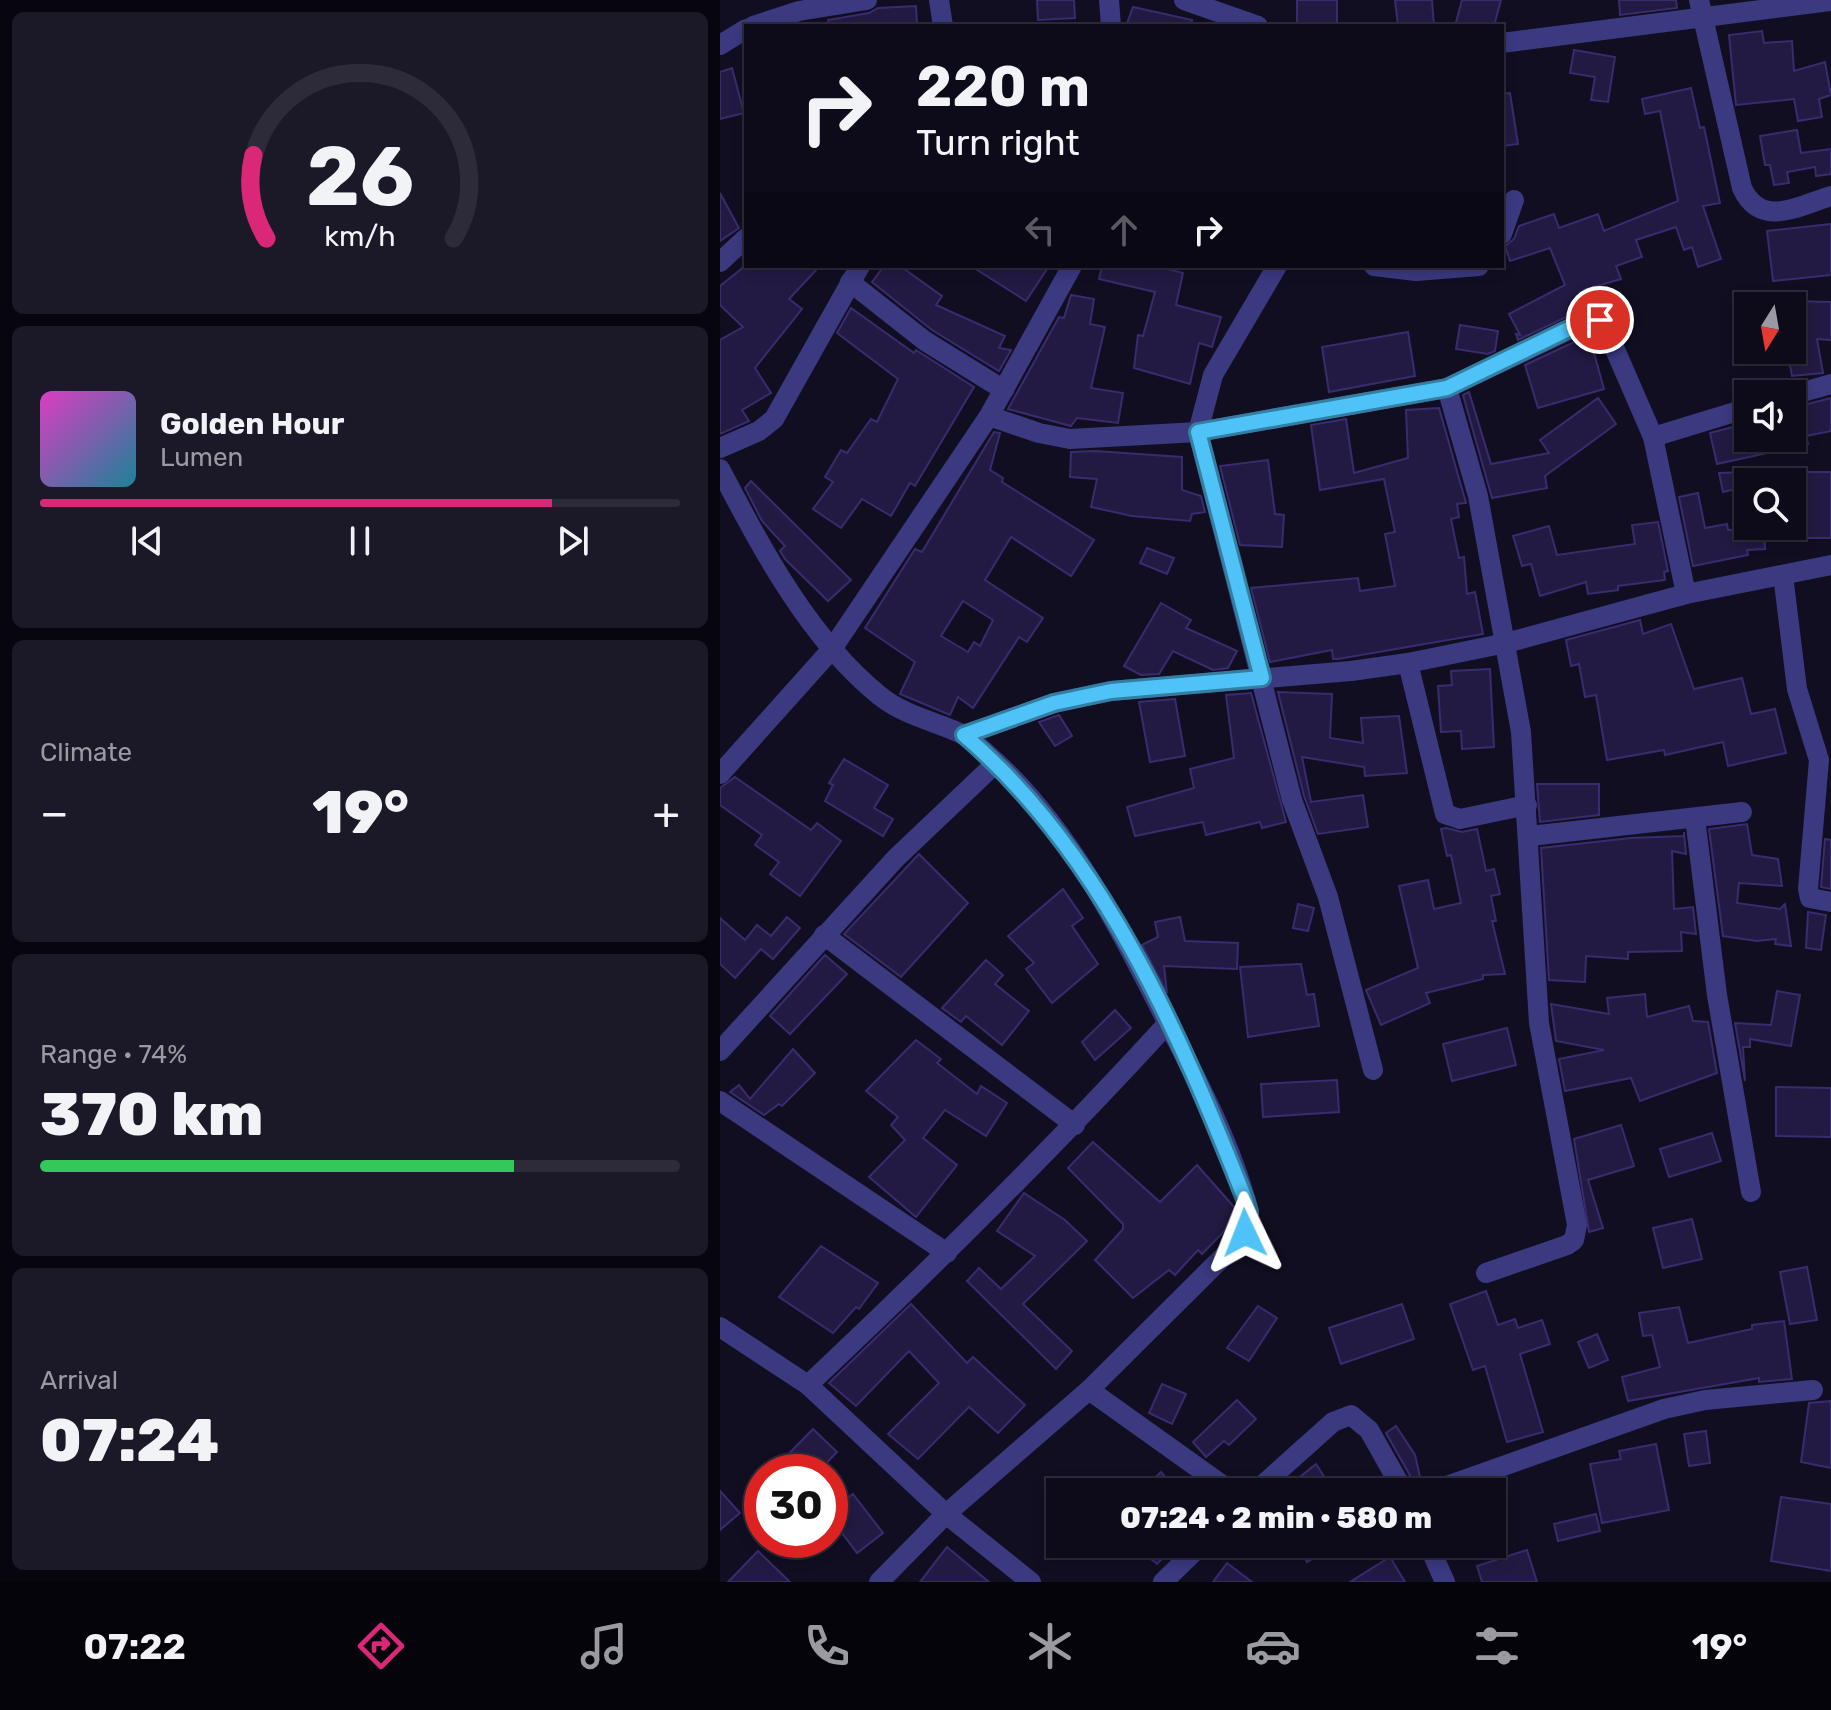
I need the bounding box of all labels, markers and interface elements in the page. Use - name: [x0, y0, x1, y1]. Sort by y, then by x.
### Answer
- text: 220 m: [916, 54, 1090, 120]
- icon: right: [784, 56, 888, 160]
- text: Turn right: [916, 121, 1080, 164]
- text: 26: [306, 127, 414, 226]
- icon: left: [1018, 208, 1062, 252]
- icon: ahead: [1102, 208, 1146, 252]
- icon: right: [1186, 208, 1230, 252]
- text: km/h: [324, 219, 396, 253]
- pin: [1566, 286, 1634, 354]
- north arrow: [1734, 292, 1806, 364]
- map controls: [1734, 292, 1806, 540]
- icon: arrive: [1578, 298, 1622, 342]
- button: sound: [1734, 380, 1806, 452]
- text: Golden Hour: [160, 406, 344, 442]
- text: Lumen: [160, 442, 243, 473]
- button: search: [1734, 468, 1806, 540]
- icon: previous: [125, 519, 169, 563]
- icon: pause: [338, 519, 382, 563]
- icon: next: [551, 519, 595, 563]
- text: Climate: [40, 737, 132, 768]
- text: 19°: [312, 777, 409, 848]
- text: −: [40, 787, 69, 839]
- text: +: [653, 787, 680, 839]
- text: Range · 74%: [40, 1039, 187, 1070]
- text: 370 km: [40, 1079, 263, 1150]
- position arrow: [1203, 1191, 1287, 1275]
- text: Arrival: [40, 1365, 118, 1396]
- text: 07:24: [40, 1405, 219, 1476]
- speed limit sign: 30: [744, 1454, 848, 1558]
- text: 07:24 · 2 min · 580 m: [1120, 1500, 1432, 1536]
- icon: directions: [353, 1618, 409, 1674]
- icon: music: [576, 1618, 632, 1674]
- icon: phone: [799, 1618, 855, 1674]
- icon: climate: [1022, 1618, 1078, 1674]
- icon: car: [1245, 1618, 1301, 1674]
- icon: filters: [1469, 1618, 1525, 1674]
- text: 07:22: [84, 1625, 186, 1668]
- text: 19°: [1692, 1625, 1747, 1668]

